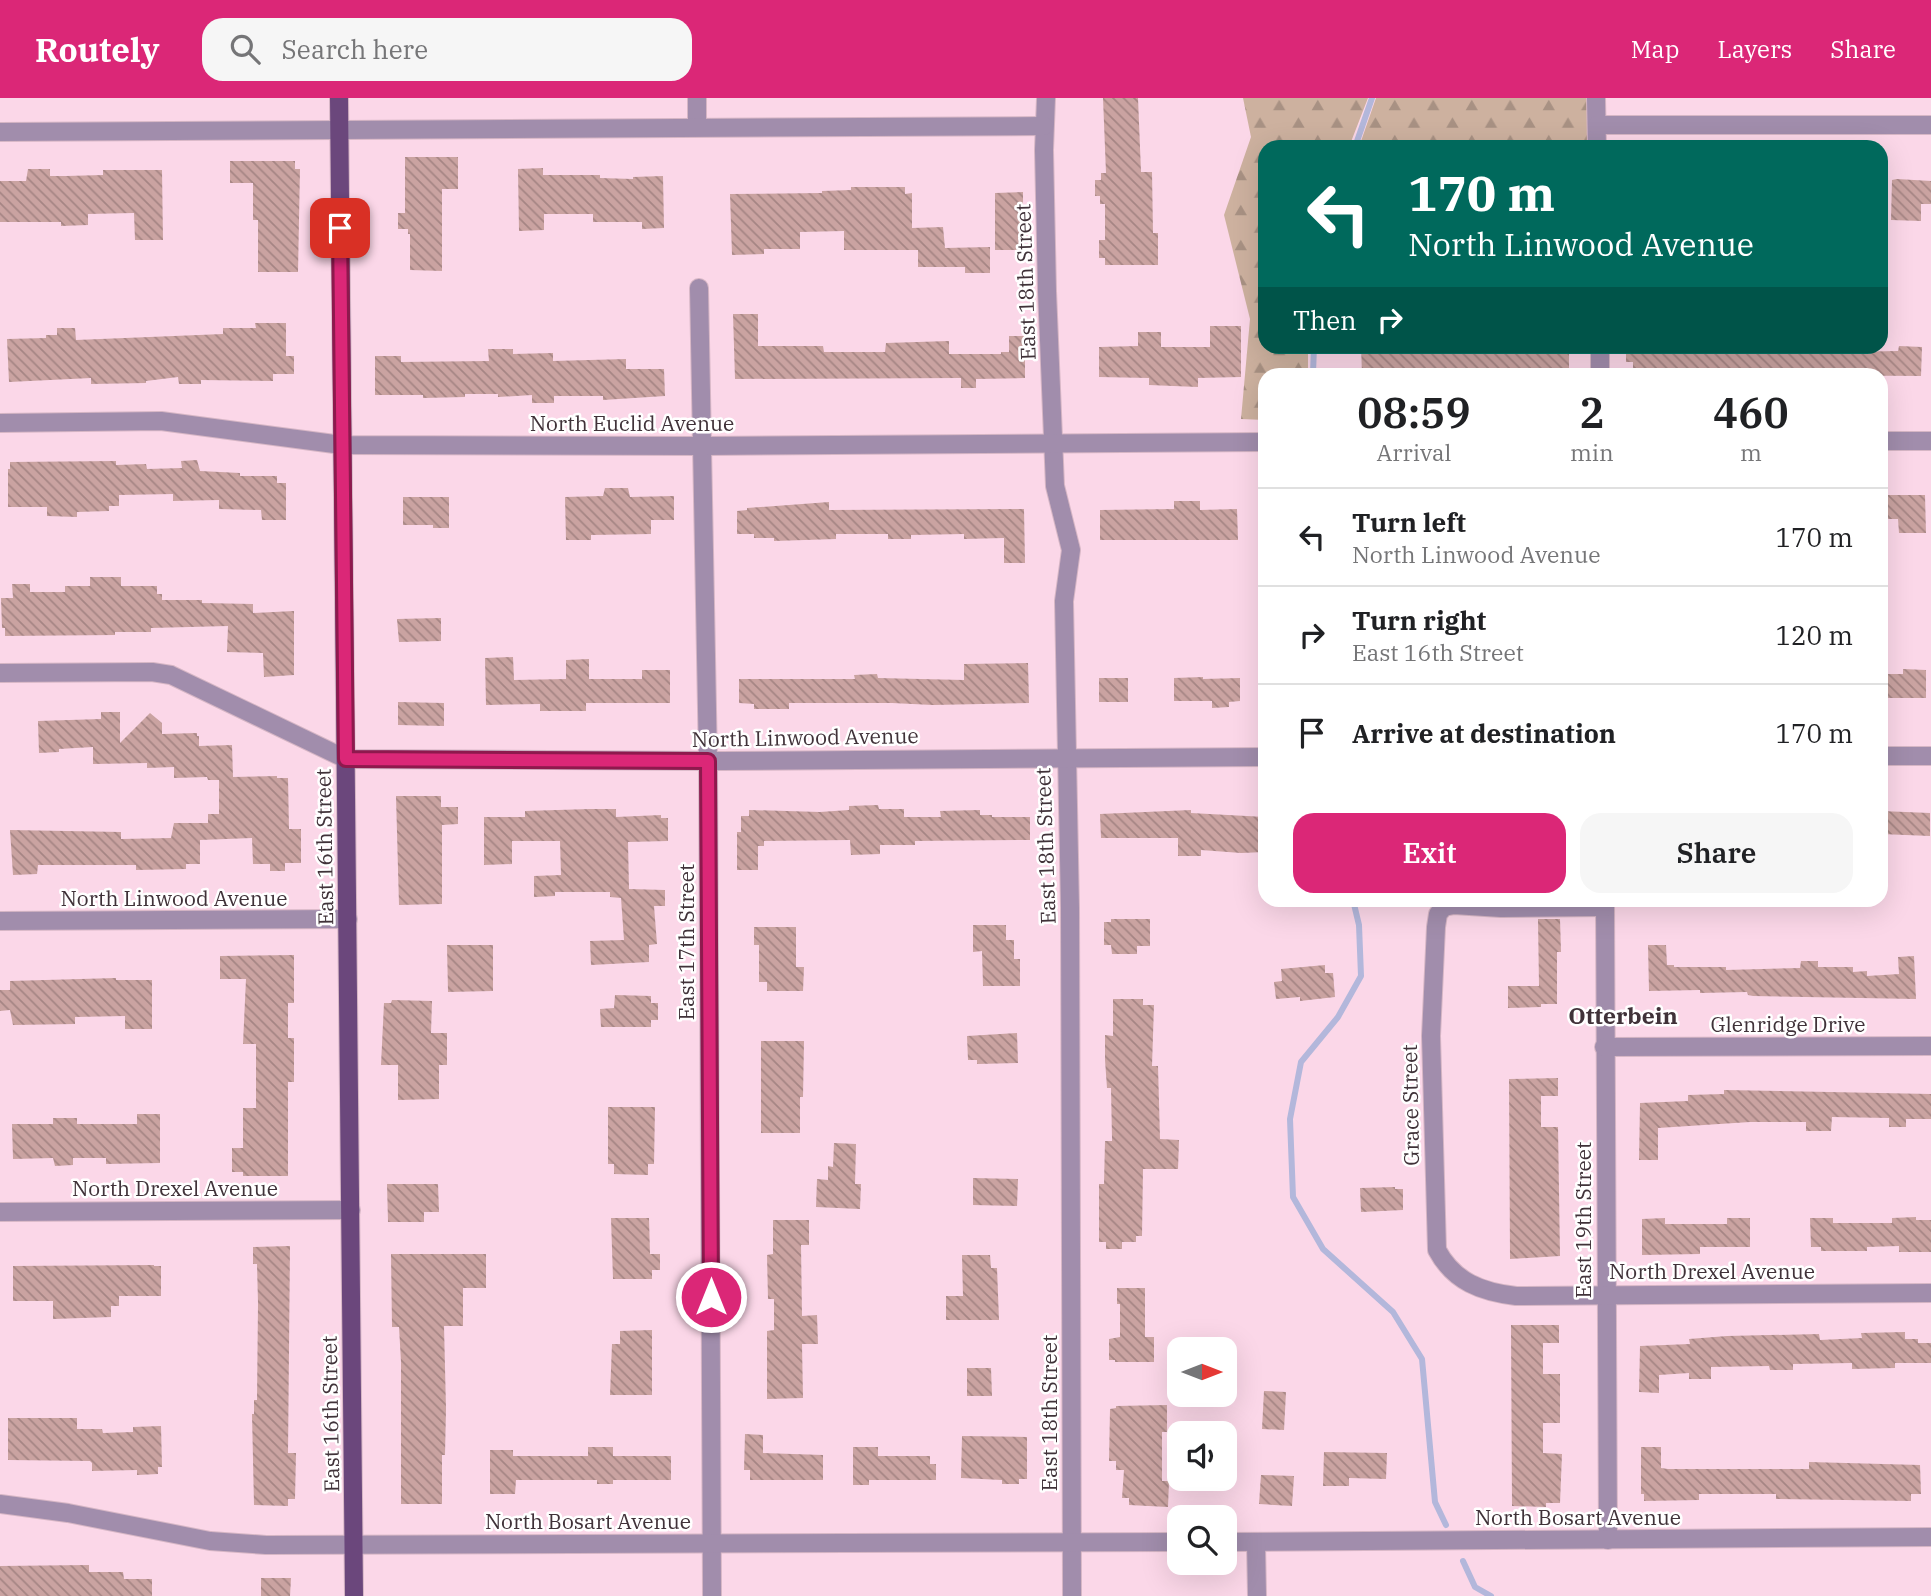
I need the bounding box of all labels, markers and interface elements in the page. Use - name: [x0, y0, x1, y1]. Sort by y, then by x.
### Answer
- search box: [202, 18, 692, 81]
- text: Routely: [35, 28, 160, 71]
- icon: search: [226, 30, 264, 68]
- text: Search here: [282, 32, 428, 66]
- text: Map: [1631, 33, 1679, 65]
- text: Layers: [1717, 33, 1792, 65]
- text: Share: [1830, 33, 1896, 65]
- text: 170 m: [1408, 161, 1555, 224]
- icon: left: [1293, 168, 1384, 259]
- pin: [310, 198, 370, 258]
- street label: East 18th Street: [1008, 203, 1042, 361]
- icon: arrive: [321, 209, 359, 247]
- text: North Linwood Avenue: [1408, 223, 1754, 265]
- icon: right: [1371, 301, 1409, 339]
- text: Then: [1293, 303, 1357, 337]
- text: 08:59: [1357, 385, 1471, 440]
- text: 2: [1579, 385, 1604, 440]
- text: 460: [1713, 385, 1789, 440]
- street label: North Euclid Avenue: [530, 409, 734, 437]
- text: Arrival: [1377, 437, 1451, 467]
- text: min: [1570, 437, 1614, 467]
- text: m: [1740, 437, 1762, 467]
- text: Turn left: [1352, 505, 1466, 539]
- icon: left: [1293, 518, 1331, 556]
- text: 170 m: [1775, 520, 1853, 554]
- text: North Linwood Avenue: [1352, 539, 1601, 569]
- text: Turn right: [1352, 603, 1486, 637]
- icon: right: [1293, 616, 1331, 654]
- text: 120 m: [1775, 618, 1853, 652]
- text: East 16th Street: [1352, 637, 1524, 667]
- icon: arrive: [1293, 714, 1331, 752]
- text: Arrive at destination: [1352, 716, 1616, 750]
- text: 170 m: [1775, 716, 1853, 750]
- street label: North Linwood Avenue: [691, 721, 919, 753]
- street label: East 18th Street: [1028, 767, 1062, 925]
- street label: East 16th Street: [309, 768, 339, 926]
- button: Exit: [1293, 813, 1566, 893]
- button: Share: [1580, 813, 1853, 893]
- street label: East 17th Street: [672, 864, 700, 1020]
- street label: North Linwood Avenue: [60, 884, 288, 912]
- district label: Otterbein: [1568, 1000, 1678, 1030]
- street label: Glenridge Drive: [1710, 1010, 1866, 1038]
- street label: Grace Street: [1395, 1044, 1425, 1166]
- street label: East 19th Street: [1569, 1142, 1597, 1298]
- street label: North Drexel Avenue: [72, 1174, 278, 1202]
- street label: North Drexel Avenue: [1609, 1257, 1815, 1285]
- position arrow: [674, 1260, 748, 1334]
- street label: East 16th Street: [315, 1335, 345, 1493]
- street label: East 18th Street: [1035, 1335, 1063, 1491]
- north arrow: [1167, 1337, 1237, 1407]
- map controls: [1167, 1337, 1237, 1575]
- button: sound: [1167, 1421, 1237, 1491]
- street label: North Bosart Avenue: [1475, 1503, 1681, 1531]
- button: search: [1167, 1505, 1237, 1575]
- street label: North Bosart Avenue: [485, 1507, 691, 1535]

